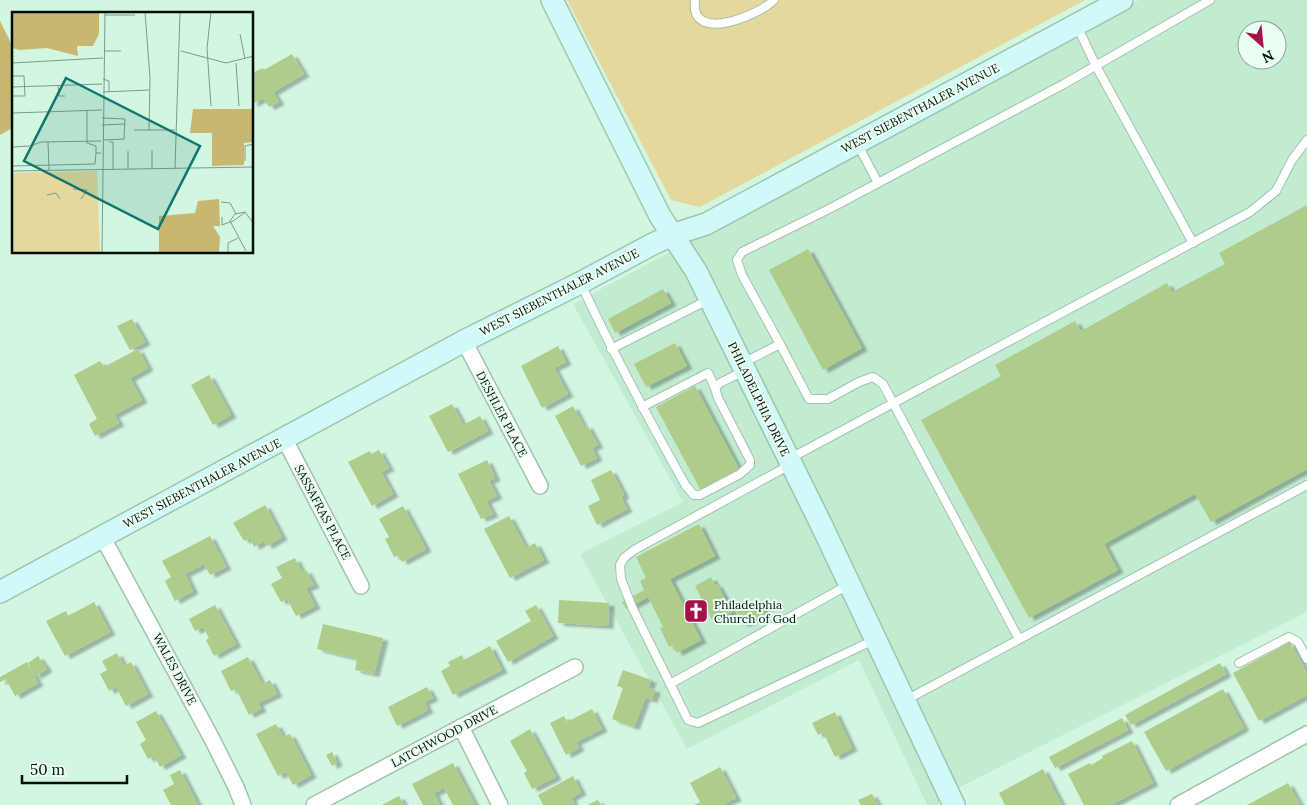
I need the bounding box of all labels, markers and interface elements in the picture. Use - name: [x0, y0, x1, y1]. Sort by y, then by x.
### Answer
- inset map: [12, 12, 254, 254]
- north arrow: [1237, 20, 1287, 70]
- text: N: [1259, 46, 1277, 67]
- street label: WEST SIEBENTHALER AVENUE: [838, 60, 1002, 156]
- street label: WEST SIEBENTHALER AVENUE: [477, 245, 641, 339]
- street label: PHILADELPHIA DRIVE: [725, 339, 793, 459]
- street label: DESHLER PLACE: [473, 368, 531, 460]
- street label: WEST SIEBENTHALER AVENUE: [120, 435, 284, 531]
- street label: SASSAFRAS PLACE: [292, 462, 354, 562]
- place label: Philadelphia Church of God: [714, 597, 796, 626]
- church icon: Philadelphia Church of God: [683, 598, 709, 624]
- street label: WALES DRIVE: [150, 631, 200, 707]
- street label: LATCHWOOD DRIVE: [388, 702, 500, 770]
- scale bar: [22, 752, 128, 784]
- text: 50 m: [30, 760, 65, 779]

